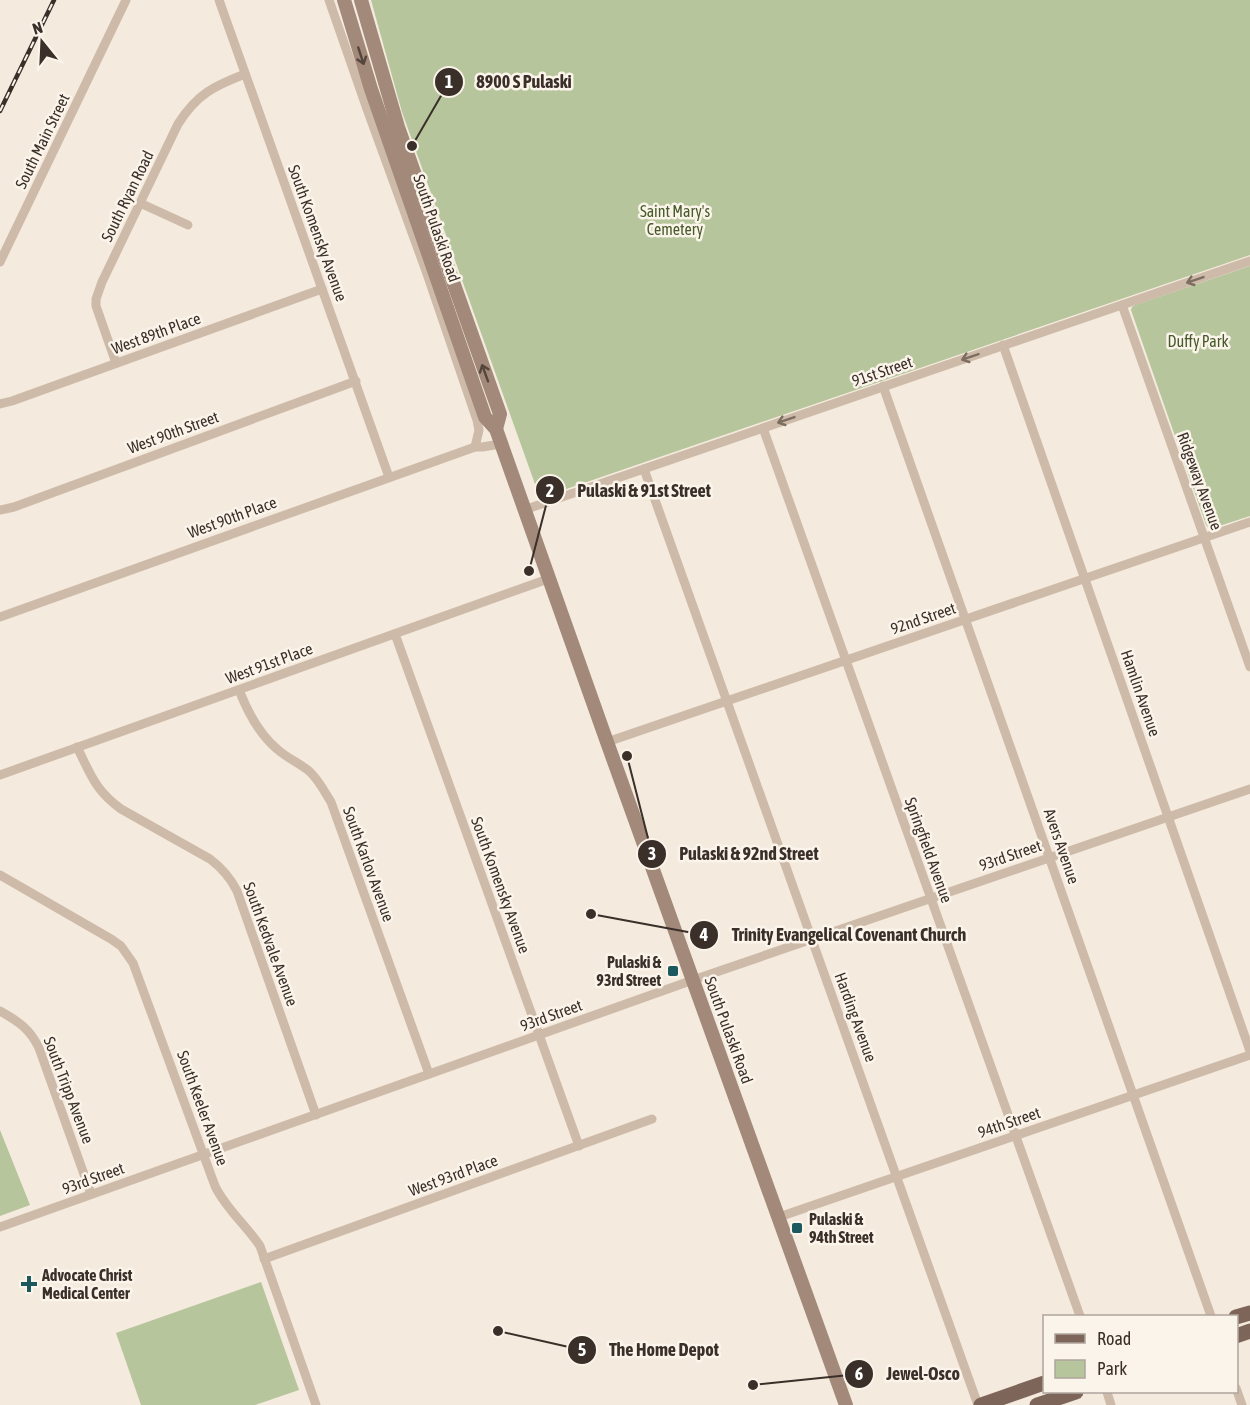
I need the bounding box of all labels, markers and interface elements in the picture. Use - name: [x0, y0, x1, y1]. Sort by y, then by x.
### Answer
- north arrow: [12, 12, 72, 72]
- text: N: [30, 18, 45, 38]
- one-way arrow: [356, 46, 367, 65]
- callout: 8900 S Pulaski: [434, 64, 584, 100]
- text: 1: [445, 71, 453, 92]
- text: 8900 S Pulaski: [476, 71, 572, 92]
- street label: South Main Street: [11, 90, 73, 191]
- street label: South Ryan Road: [97, 148, 158, 245]
- street label: South Komensky Avenue: [284, 162, 351, 304]
- street label: South Pulaski Road: [410, 172, 464, 284]
- park label: Saint Mary's Cemetery: [640, 202, 710, 239]
- one-way arrow: [1186, 276, 1205, 287]
- street label: West 89th Place: [109, 309, 203, 357]
- park label: Duffy Park: [1168, 332, 1228, 351]
- street label: 91st Street: [849, 352, 915, 390]
- one-way arrow: [961, 352, 980, 363]
- one-way arrow: [479, 365, 490, 383]
- street label: West 90th Street: [125, 407, 221, 457]
- one-way arrow: [777, 416, 796, 427]
- street label: Ridgeway Avenue: [1173, 430, 1226, 533]
- callout: Pulaski & 91st Street: [535, 472, 722, 508]
- text: 2: [546, 480, 554, 501]
- text: Pulaski & 91st Street: [577, 480, 712, 501]
- street label: West 90th Place: [185, 493, 279, 541]
- street label: 92nd Street: [888, 598, 958, 638]
- street label: West 91st Place: [223, 639, 315, 687]
- street label: Hamlin Avenue: [1118, 647, 1164, 739]
- street label: Springfield Avenue: [901, 795, 956, 906]
- street label: South Karlov Avenue: [340, 804, 398, 924]
- street label: Avers Avenue: [1041, 806, 1083, 886]
- street label: South Komensky Avenue: [467, 814, 534, 956]
- callout: Pulaski & 92nd Street: [637, 836, 831, 872]
- street label: 93rd Street: [977, 836, 1044, 874]
- text: 3: [648, 843, 656, 864]
- text: Pulaski & 92nd Street: [679, 843, 820, 864]
- street label: South Kedvale Avenue: [240, 880, 302, 1008]
- callout: Trinity Evangelical Covenant Church: [689, 917, 978, 953]
- text: 4: [699, 924, 708, 945]
- text: Trinity Evangelical Covenant Church: [732, 924, 966, 945]
- place label: Pulaski & 93rd Street: [596, 953, 662, 989]
- marker: Pulaski & 93rd Street: [666, 964, 680, 978]
- street label: Harding Avenue: [831, 970, 881, 1065]
- street label: South Pulaski Road: [701, 974, 757, 1086]
- street label: 93rd Street: [518, 995, 585, 1035]
- street label: South Tripp Avenue: [39, 1034, 98, 1146]
- street label: South Keeler Avenue: [174, 1048, 232, 1168]
- street label: 94th Street: [975, 1103, 1043, 1141]
- street label: West 93rd Place: [406, 1151, 500, 1199]
- street label: 93rd Street: [60, 1158, 127, 1198]
- place label: Pulaski & 94th Street: [809, 1210, 874, 1246]
- marker: Pulaski & 94th Street: [790, 1221, 804, 1235]
- place label: Advocate Christ Medical Center: [41, 1266, 133, 1302]
- marker: Advocate Christ Medical Center: [20, 1275, 38, 1293]
- legend: [1043, 1315, 1238, 1393]
- text: Road: [1097, 1328, 1131, 1349]
- callout: The Home Depot: [567, 1332, 731, 1368]
- text: 5: [578, 1339, 586, 1360]
- text: The Home Depot: [609, 1339, 720, 1360]
- callout: Jewel-Osco: [844, 1356, 972, 1392]
- text: Park: [1097, 1358, 1127, 1379]
- text: 6: [855, 1363, 863, 1384]
- text: Jewel-Osco: [885, 1363, 960, 1384]

